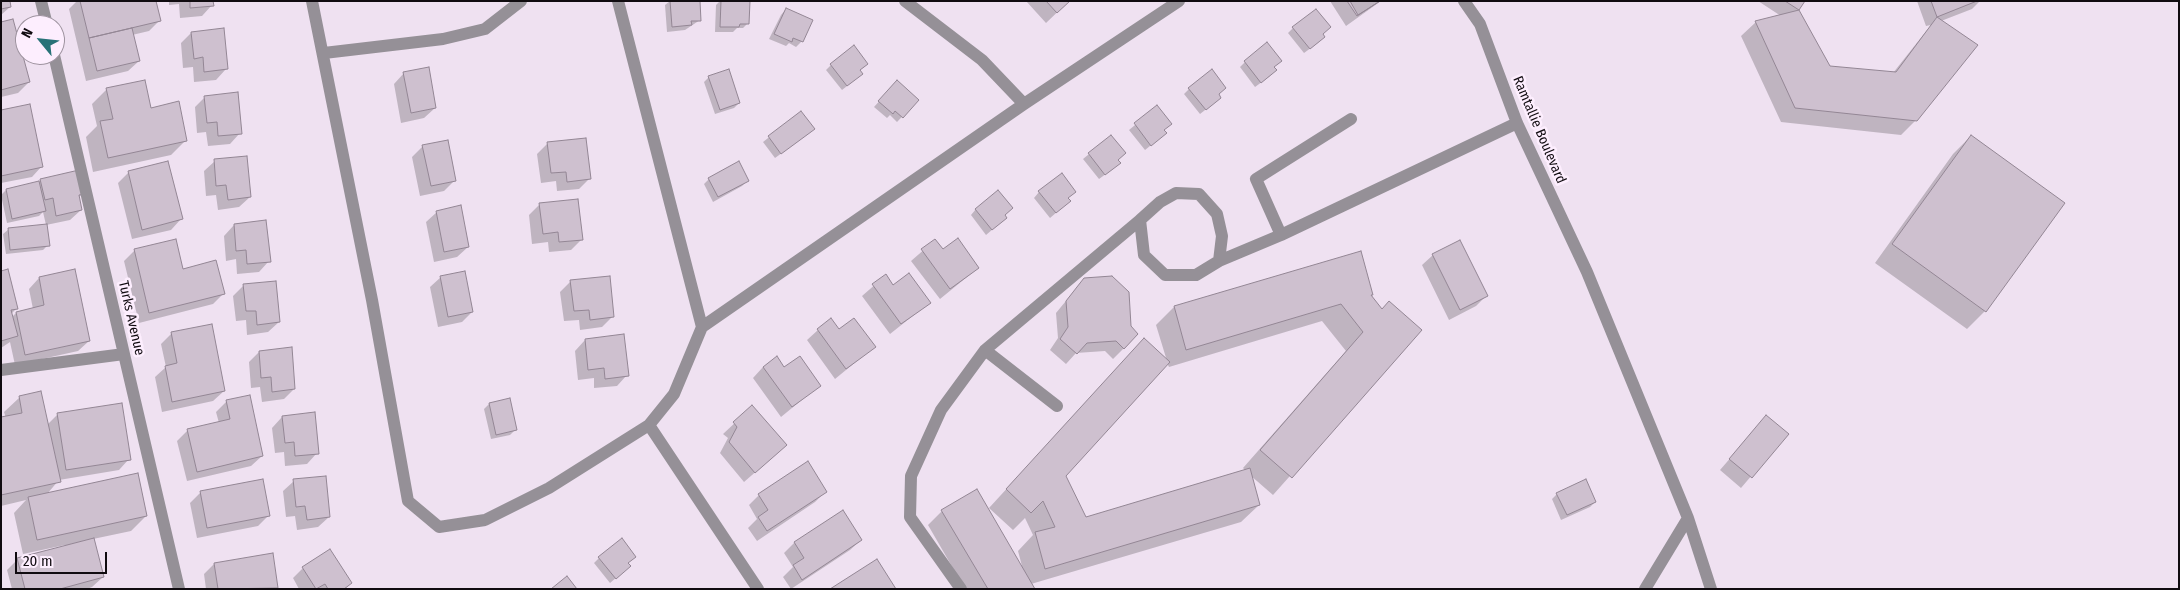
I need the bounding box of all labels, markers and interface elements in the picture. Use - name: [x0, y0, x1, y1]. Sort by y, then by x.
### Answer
- north arrow: [15, 15, 65, 65]
- text: N: [18, 26, 37, 41]
- street label: Ramtallie Boulevard: [1509, 74, 1569, 186]
- street label: Turks Avenue: [114, 279, 148, 357]
- scale bar: [18, 542, 110, 574]
- text: 20 m: [23, 552, 53, 570]

